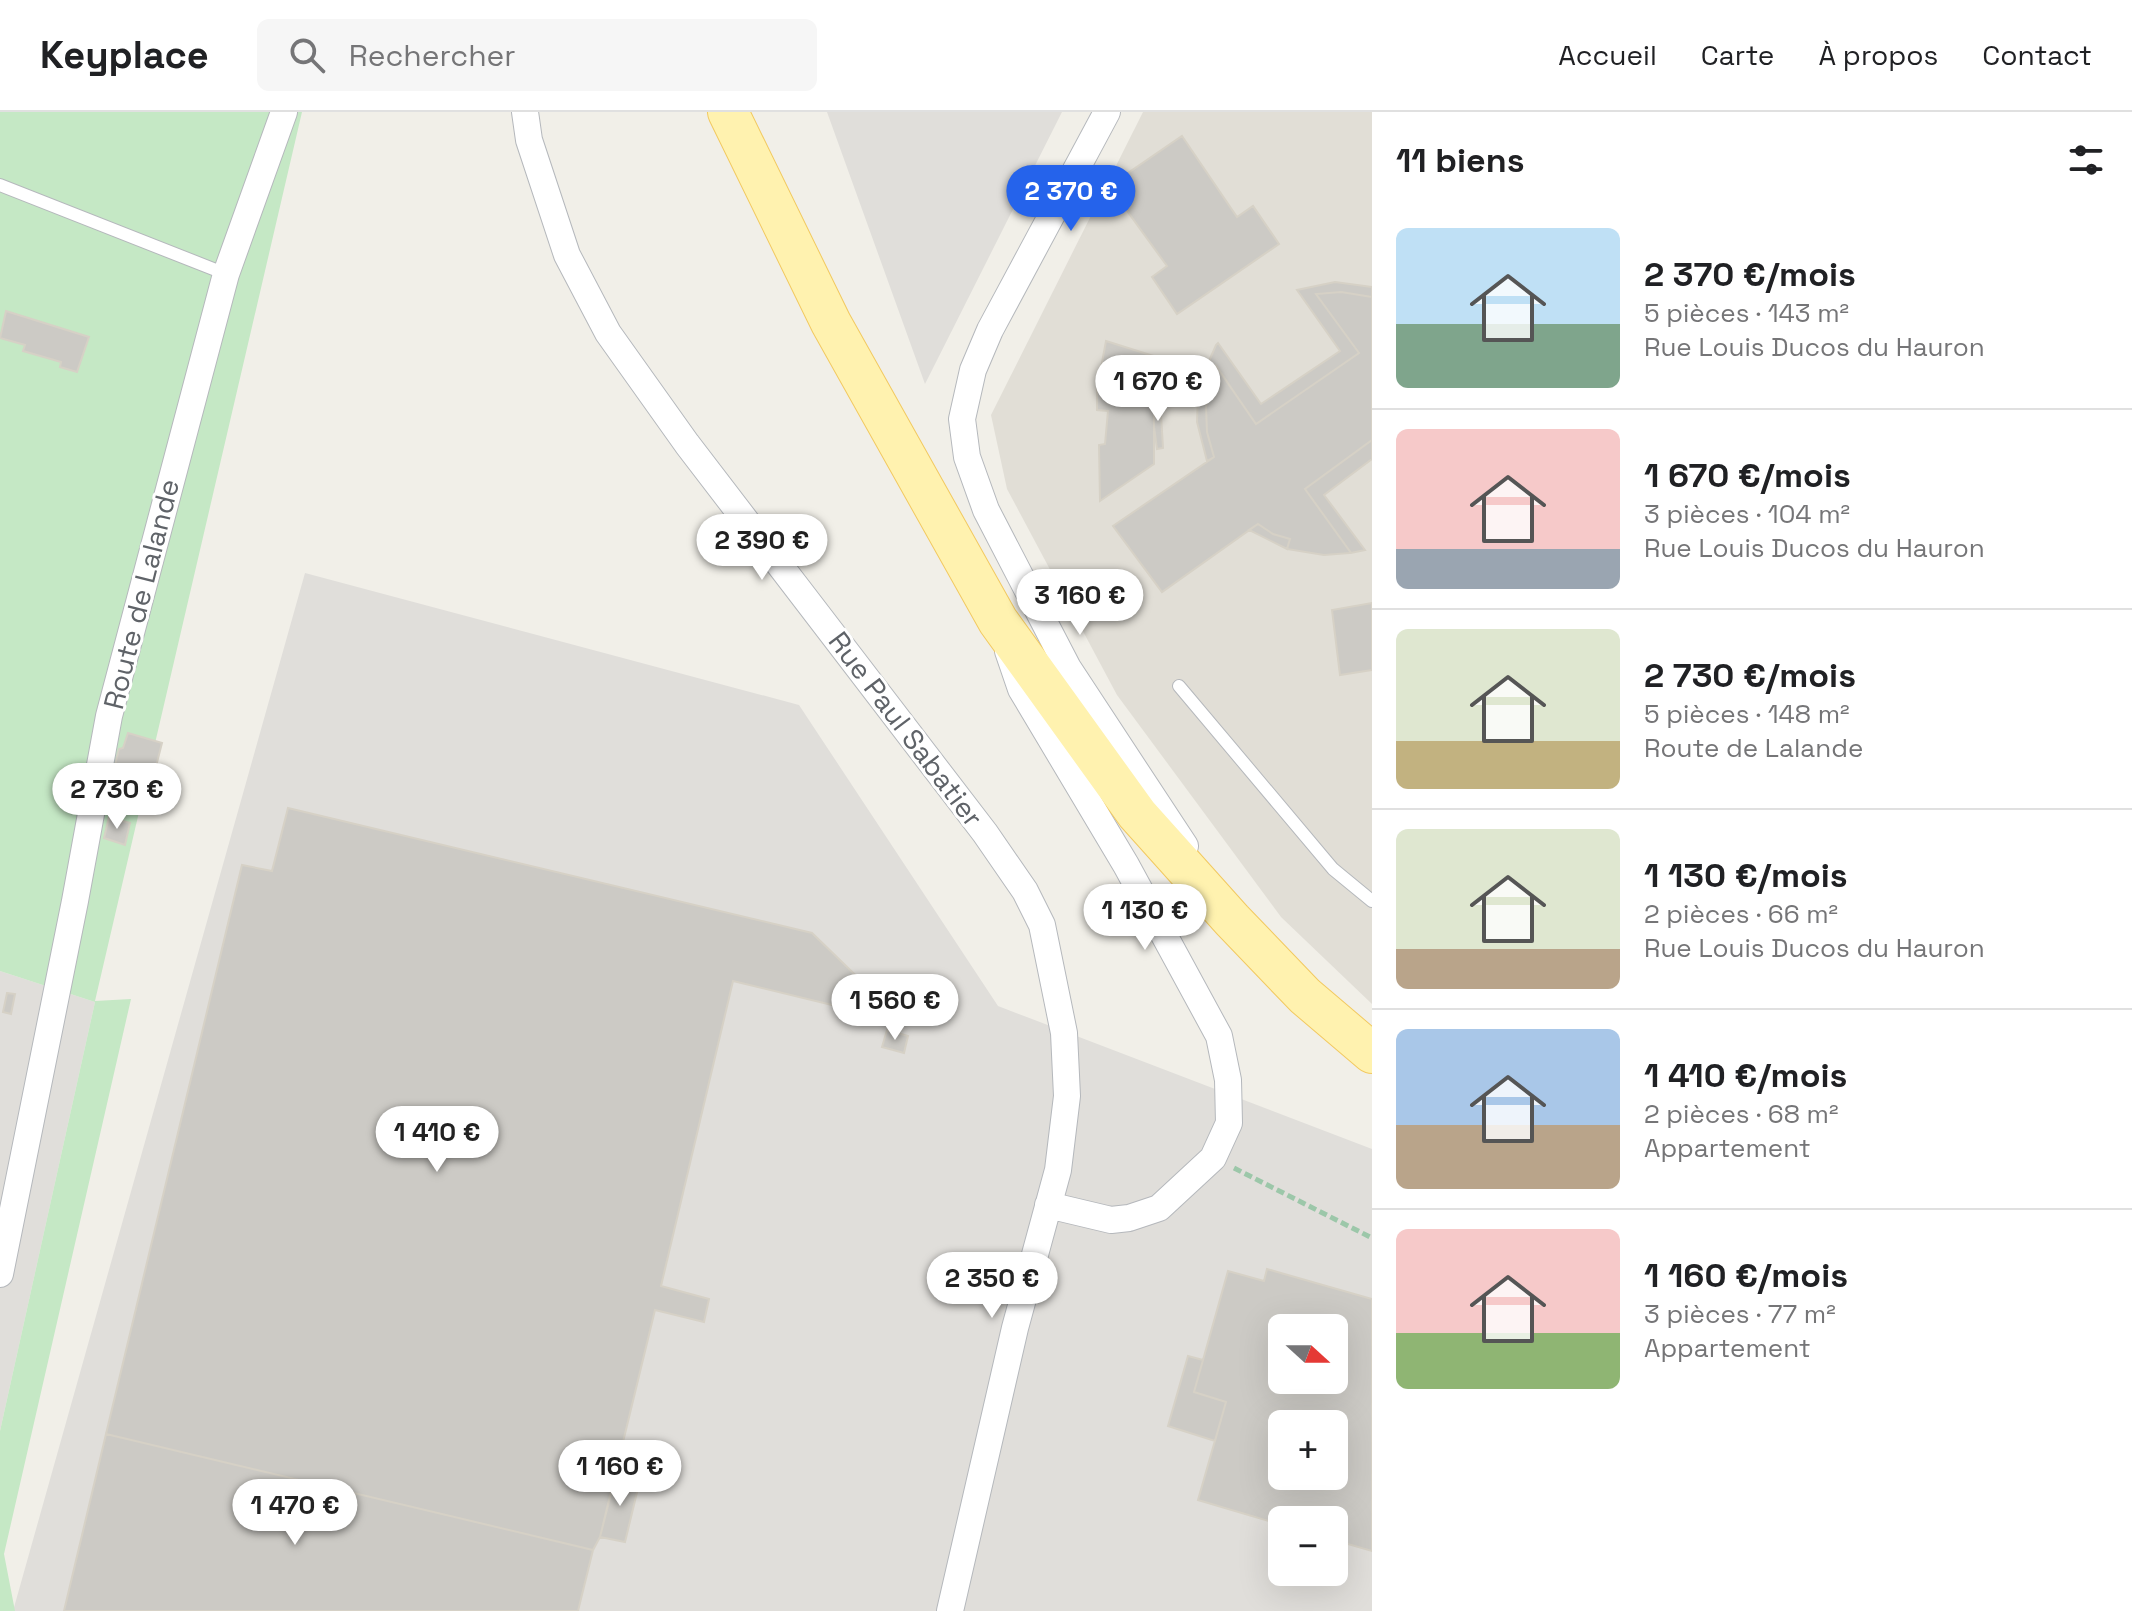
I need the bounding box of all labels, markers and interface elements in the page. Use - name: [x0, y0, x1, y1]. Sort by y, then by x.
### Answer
- search box: [257, 19, 817, 91]
- text: Keyplace: [40, 31, 209, 79]
- icon: search: [285, 33, 329, 77]
- text: Rechercher: [349, 36, 516, 75]
- text: Accueil: [1558, 37, 1657, 73]
- text: Carte: [1701, 37, 1774, 73]
- text: À propos: [1818, 37, 1938, 73]
- text: Contact: [1982, 37, 2092, 73]
- icon: filters: [2064, 138, 2108, 182]
- text: 11 biens: [1396, 139, 1525, 182]
- pin: 2 370 €: [997, 165, 1145, 233]
- text: 2 370 €: [1024, 174, 1118, 208]
- text: 2 370 €/mois: [1644, 253, 1856, 296]
- icon: home: [1460, 260, 1556, 356]
- text: 5 pièces · 143 m²: [1644, 296, 1849, 330]
- text: Rue Louis Ducos du Hauron: [1644, 330, 1985, 364]
- pin: 1 670 €: [1084, 355, 1232, 423]
- text: 1 670 €: [1113, 364, 1203, 398]
- text: 1 670 €/mois: [1644, 454, 1851, 497]
- icon: home: [1460, 461, 1556, 557]
- street label: Route de Lalande: [95, 475, 187, 713]
- text: 3 pièces · 104 m²: [1644, 497, 1850, 531]
- pin: 2 390 €: [688, 514, 836, 582]
- text: 2 390 €: [714, 523, 810, 557]
- text: Rue Louis Ducos du Hauron: [1644, 531, 1985, 565]
- pin: 3 160 €: [1006, 569, 1154, 637]
- text: 3 160 €: [1034, 578, 1126, 612]
- street label: Rue Paul Sabatier: [821, 624, 991, 834]
- text: 2 730 €/mois: [1644, 654, 1856, 697]
- icon: home: [1460, 661, 1556, 757]
- text: 5 pièces · 148 m²: [1644, 697, 1850, 731]
- text: Route de Lalande: [1644, 731, 1863, 765]
- pin: 2 730 €: [43, 763, 191, 831]
- text: 2 730 €: [70, 772, 164, 806]
- text: 1 130 €/mois: [1644, 854, 1848, 897]
- icon: home: [1460, 861, 1556, 957]
- pin: 1 130 €: [1071, 884, 1219, 952]
- text: 1 130 €: [1102, 893, 1189, 927]
- text: 2 pièces · 66 m²: [1644, 897, 1838, 931]
- text: Rue Louis Ducos du Hauron: [1644, 931, 1985, 965]
- pin: 1 560 €: [821, 974, 969, 1042]
- text: 1 560 €: [849, 983, 941, 1017]
- text: 1 410 €/mois: [1644, 1054, 1847, 1097]
- icon: home: [1460, 1061, 1556, 1157]
- text: 2 pièces · 68 m²: [1644, 1097, 1838, 1131]
- pin: 1 410 €: [363, 1106, 511, 1174]
- text: 1 410 €: [394, 1115, 480, 1149]
- text: Appartement: [1644, 1131, 1811, 1165]
- pin: 2 350 €: [918, 1252, 1066, 1320]
- text: 1 160 €/mois: [1644, 1254, 1848, 1297]
- text: 2 350 €: [945, 1261, 1039, 1295]
- icon: home: [1460, 1261, 1556, 1357]
- text: 3 pièces · 77 m²: [1644, 1297, 1836, 1331]
- north arrow: [1268, 1314, 1348, 1394]
- map controls: [1268, 1314, 1348, 1586]
- text: Appartement: [1644, 1331, 1811, 1365]
- button: +: [1268, 1410, 1348, 1490]
- pin: 1 160 €: [546, 1440, 694, 1508]
- text: 1 160 €: [576, 1449, 664, 1483]
- pin: 1 470 €: [221, 1479, 369, 1547]
- text: 1 470 €: [250, 1488, 340, 1522]
- button: −: [1268, 1506, 1348, 1586]

